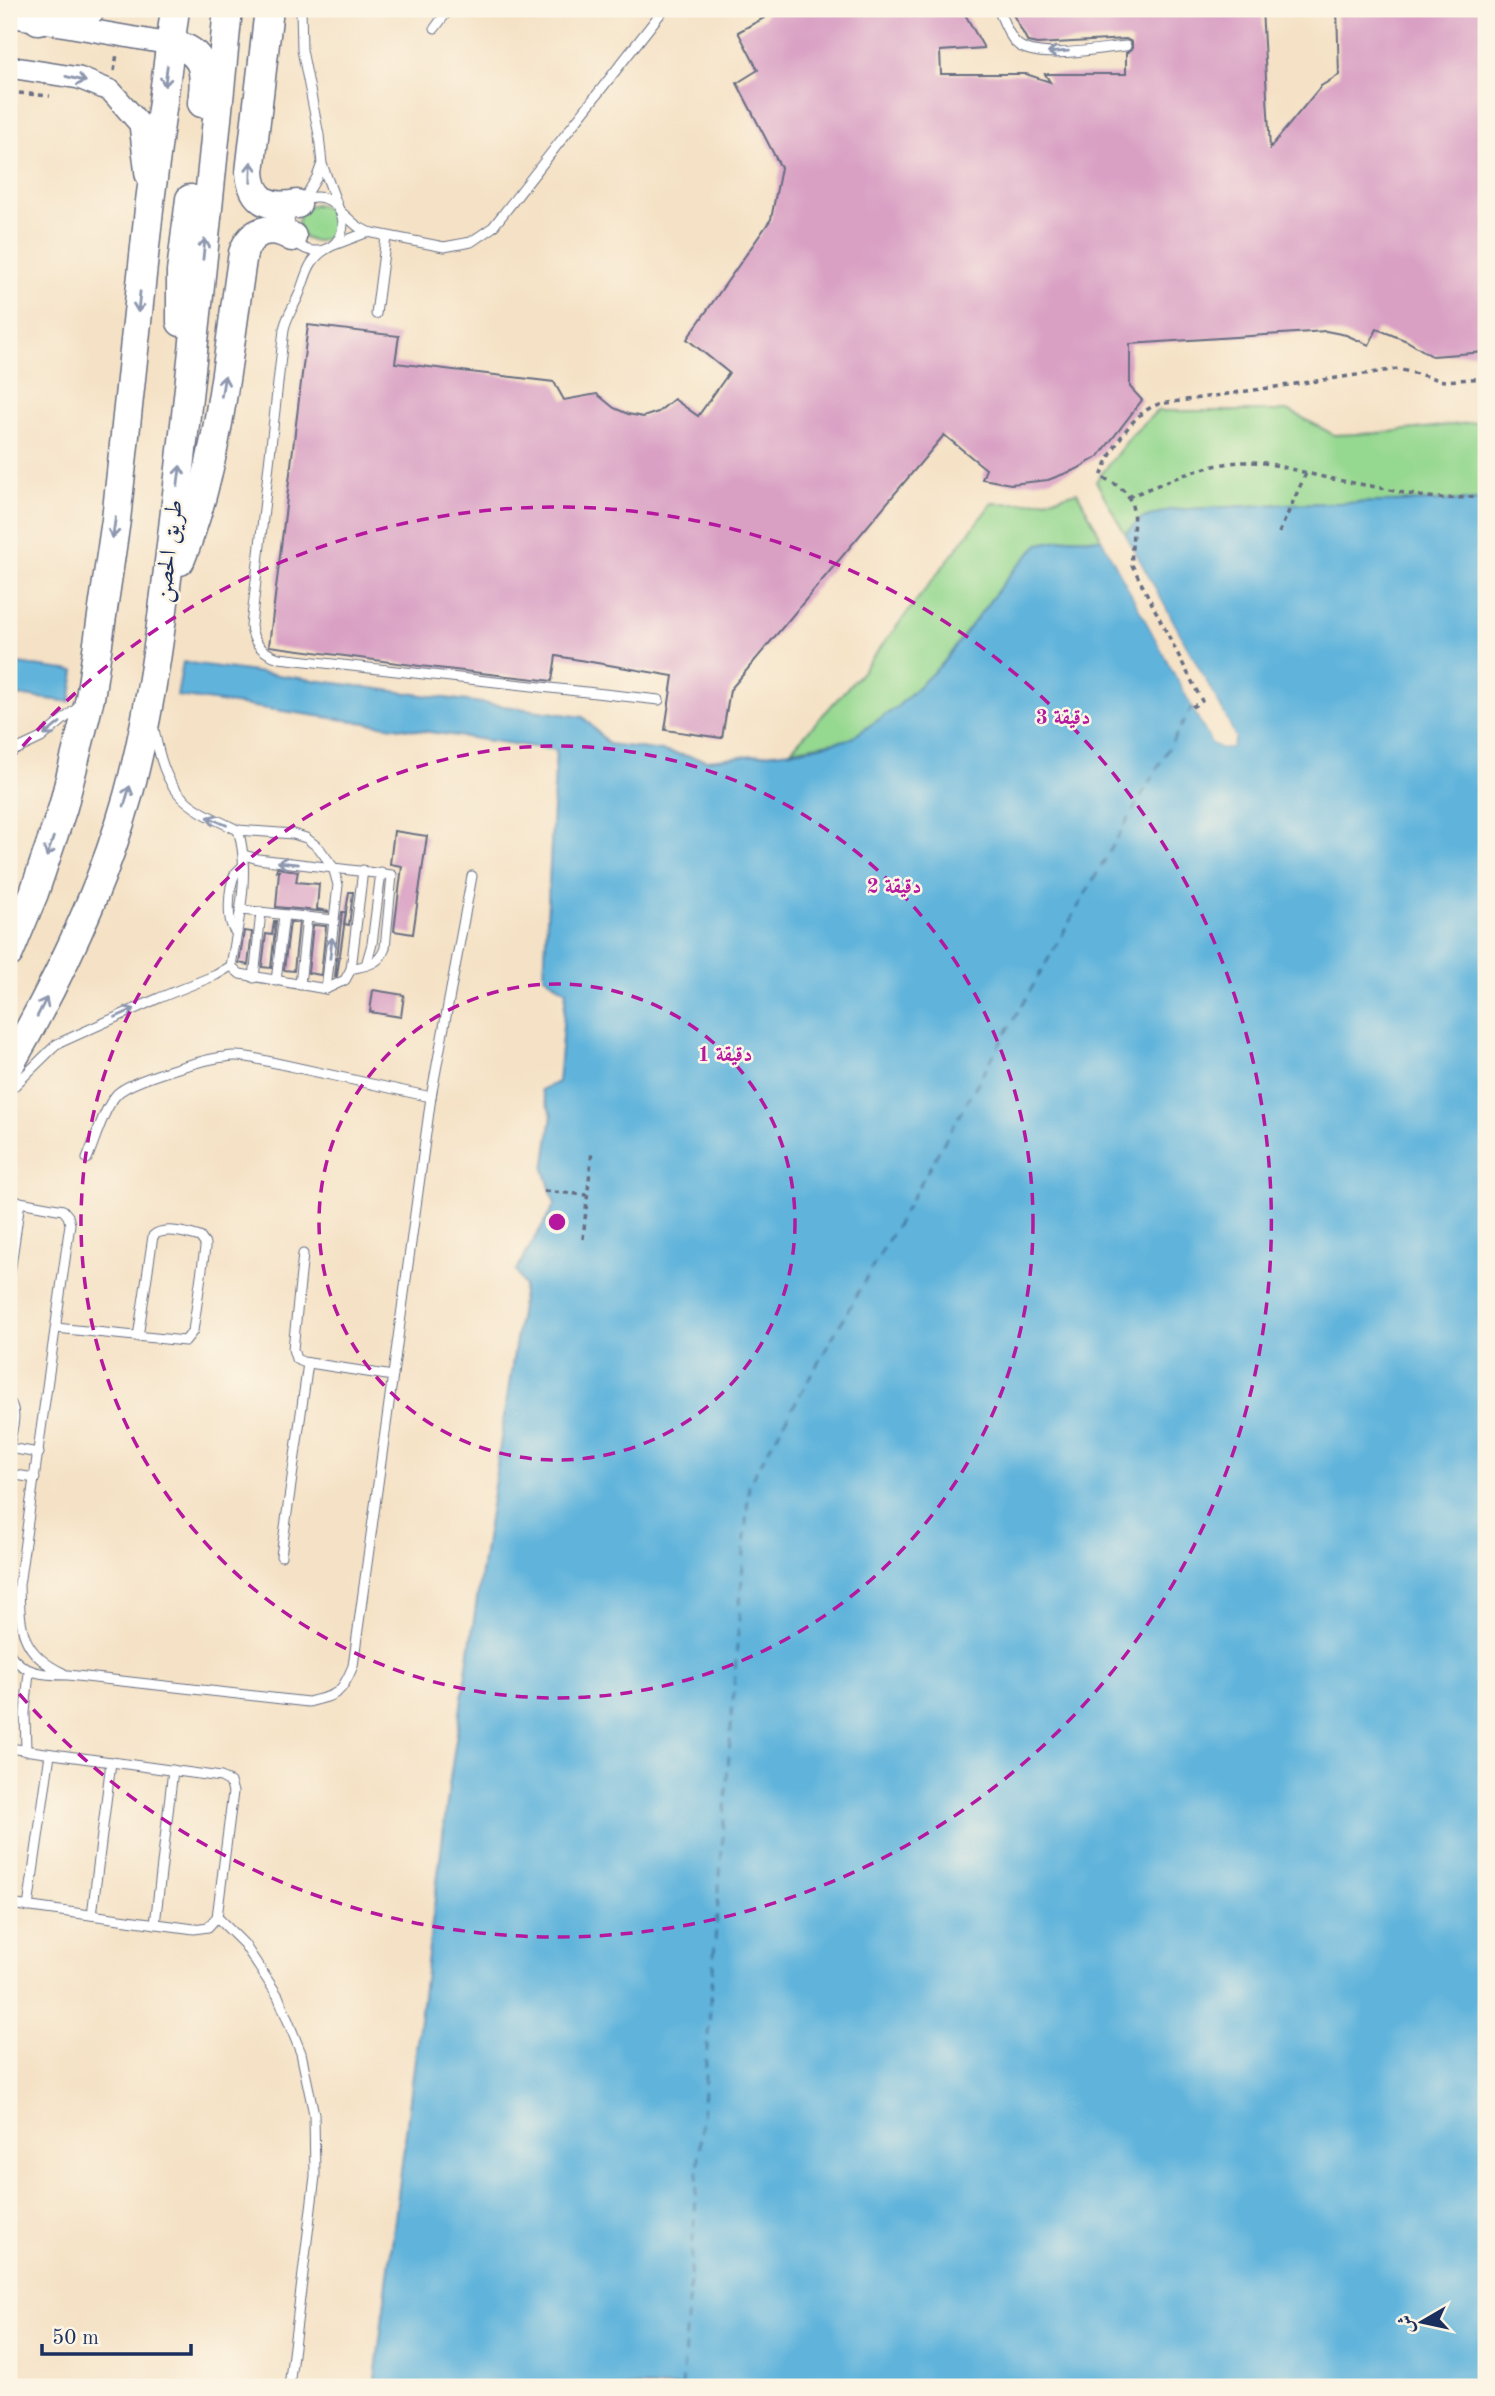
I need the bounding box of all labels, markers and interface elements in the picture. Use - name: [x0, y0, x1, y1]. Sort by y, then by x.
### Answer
- one-way arrow: [1047, 45, 1070, 58]
- one-way arrow: [160, 65, 173, 87]
- one-way arrow: [64, 73, 87, 86]
- one-way arrow: [244, 160, 258, 183]
- one-way arrow: [198, 239, 211, 261]
- one-way arrow: [133, 291, 146, 313]
- one-way arrow: [217, 375, 230, 398]
- one-way arrow: [173, 465, 186, 487]
- street label: طريق الحصن: [152, 498, 190, 604]
- one-way arrow: [108, 517, 121, 539]
- text: 3 دقيقة: [1036, 708, 1090, 729]
- one-way arrow: [43, 721, 61, 736]
- one-way arrow: [121, 786, 134, 808]
- one-way arrow: [207, 814, 228, 827]
- one-way arrow: [43, 835, 55, 857]
- one-way arrow: [277, 856, 300, 869]
- text: 2 دقيقة: [867, 877, 921, 898]
- one-way arrow: [324, 937, 337, 960]
- one-way arrow: [36, 997, 50, 1018]
- one-way arrow: [114, 1006, 135, 1019]
- text: 1 دقيقة: [698, 1045, 752, 1066]
- centre of rings: [545, 1210, 569, 1234]
- north arrow: [1386, 2288, 1456, 2358]
- scale bar: [42, 2312, 191, 2356]
- text: ش: [1397, 2313, 1419, 2335]
- text: 50 m: [52, 2328, 99, 2349]

